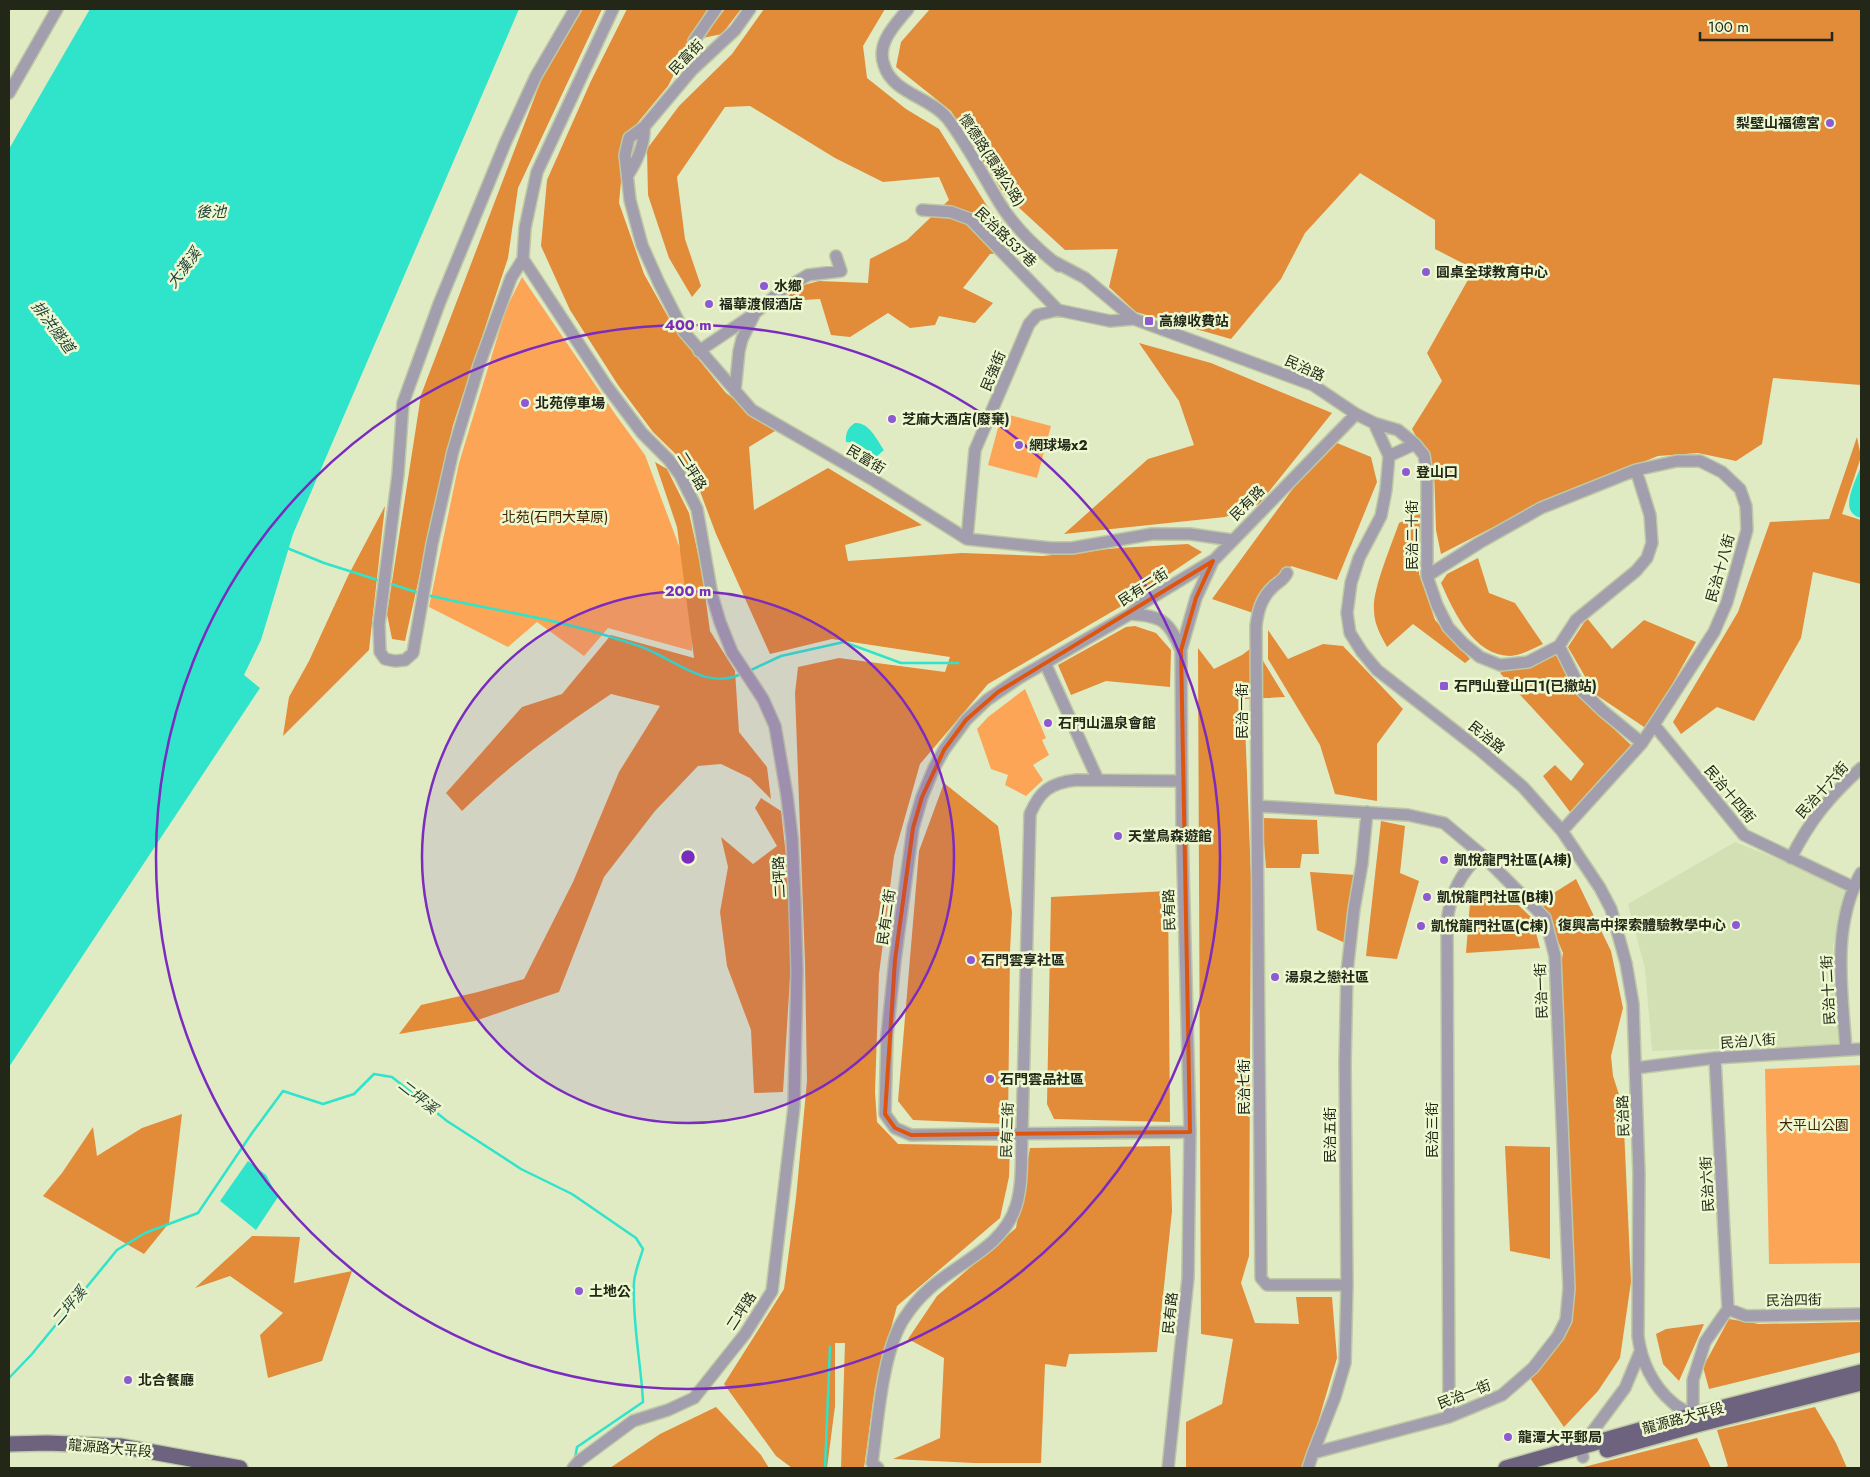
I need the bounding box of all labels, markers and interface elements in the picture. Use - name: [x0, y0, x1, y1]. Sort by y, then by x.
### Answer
- scale bar: [1700, 10, 1832, 42]
- text: 100 m: [1708, 16, 1749, 38]
- street label: 民富街: [664, 35, 708, 79]
- street label: 懷德路(環湖公路): [955, 110, 1029, 210]
- place label: 梨壁山福德宮: [1736, 113, 1820, 133]
- marker: 梨壁山福德宮: [1824, 117, 1836, 129]
- water label: 後池: [196, 201, 228, 223]
- street label: 民治路537巷: [971, 202, 1041, 272]
- water label: 大漢溪: [162, 242, 208, 293]
- place label: 圓桌全球教育中心: [1436, 262, 1548, 282]
- marker: 圓桌全球教育中心: [1420, 266, 1432, 278]
- place label: 水鄉: [774, 276, 802, 296]
- marker: 水鄉: [758, 280, 770, 292]
- place label: 福華渡假酒店: [719, 294, 803, 314]
- water label: 排洪隧道: [26, 296, 81, 359]
- marker: 福華渡假酒店: [703, 298, 715, 310]
- place label: 高線收費站: [1159, 311, 1229, 331]
- text: 400 m: [664, 314, 712, 336]
- marker: 高線收費站: [1143, 315, 1155, 327]
- street label: 民強街: [976, 348, 1010, 394]
- street label: 民治路: [1282, 350, 1328, 386]
- place label: 北苑停車場: [535, 393, 605, 413]
- marker: 北苑停車場: [519, 397, 531, 409]
- place label: 芝麻大酒店(廢棄): [902, 409, 1010, 429]
- marker: 芝麻大酒店(廢棄): [886, 413, 898, 425]
- place label: 網球場x2: [1029, 435, 1088, 455]
- marker: 網球場x2: [1013, 439, 1025, 451]
- street label: 民富街: [843, 440, 889, 478]
- street label: 二坪路: [672, 448, 712, 494]
- place label: 登山口: [1416, 462, 1458, 482]
- marker: 登山口: [1400, 466, 1412, 478]
- street label: 民有路: [1225, 481, 1269, 525]
- street label: 民治二十街: [1402, 500, 1422, 570]
- park label: 北苑(石門大草原): [502, 507, 608, 527]
- street label: 民治十八街: [1701, 532, 1739, 604]
- street label: 民有二街: [1114, 563, 1172, 611]
- text: 200 m: [665, 580, 711, 602]
- place label: 石門山登山口1(已撤站): [1454, 676, 1597, 696]
- marker: 石門山登山口1(已撤站): [1438, 680, 1450, 692]
- street label: 民治一街: [1232, 683, 1252, 739]
- place label: 石門山溫泉會館: [1058, 713, 1156, 733]
- street label: 民治路: [1464, 716, 1510, 758]
- marker: 石門山溫泉會館: [1042, 717, 1054, 729]
- street label: 民治十六街: [1791, 757, 1853, 823]
- street label: 民治十四街: [1700, 761, 1760, 827]
- place label: 天堂鳥森遊館: [1128, 826, 1212, 846]
- marker: 天堂鳥森遊館: [1112, 830, 1124, 842]
- centre of rings: [679, 848, 697, 866]
- place label: 凱悅龍門社區(A棟): [1454, 850, 1572, 870]
- marker: 凱悅龍門社區(A棟): [1438, 854, 1450, 866]
- street label: 二坪路: [768, 856, 790, 898]
- place label: 凱悅龍門社區(B棟): [1437, 887, 1554, 907]
- street label: 民有二街: [872, 888, 900, 946]
- street label: 民有路: [1158, 889, 1180, 931]
- marker: 凱悅龍門社區(B棟): [1421, 891, 1433, 903]
- place label: 復興高中探索體驗教學中心: [1558, 915, 1726, 935]
- place label: 凱悅龍門社區(C棟): [1431, 916, 1548, 936]
- marker: 復興高中探索體驗教學中心: [1730, 919, 1742, 931]
- marker: 凱悅龍門社區(C棟): [1415, 920, 1427, 932]
- place label: 石門雲享社區: [981, 950, 1065, 970]
- marker: 石門雲享社區: [965, 954, 977, 966]
- street label: 民治十二街: [1816, 955, 1840, 1025]
- street label: 民治一街: [1530, 963, 1552, 1019]
- place label: 湯泉之戀社區: [1285, 967, 1369, 987]
- marker: 湯泉之戀社區: [1269, 971, 1281, 983]
- street label: 民治八街: [1719, 1029, 1777, 1053]
- street label: 民治七街: [1234, 1059, 1254, 1115]
- place label: 石門雲品社區: [1000, 1069, 1084, 1089]
- marker: 石門雲品社區: [984, 1073, 996, 1085]
- water label: 二坪溪: [393, 1074, 444, 1121]
- street label: 民治路: [1612, 1095, 1634, 1137]
- street label: 民有三街: [996, 1102, 1018, 1158]
- street label: 民治三街: [1422, 1102, 1442, 1158]
- street label: 民治五街: [1320, 1107, 1340, 1163]
- park label: 大平山公園: [1779, 1115, 1849, 1135]
- street label: 民治六街: [1696, 1156, 1718, 1212]
- water label: 二坪溪: [46, 1280, 93, 1330]
- place label: 土地公: [589, 1281, 631, 1301]
- marker: 土地公: [573, 1285, 585, 1297]
- street label: 二坪路: [721, 1288, 761, 1334]
- street label: 民治四街: [1766, 1290, 1822, 1310]
- street label: 民有路: [1158, 1291, 1182, 1335]
- place label: 北合餐廳: [138, 1370, 194, 1390]
- marker: 北合餐廳: [122, 1374, 134, 1386]
- street label: 民治一街: [1434, 1375, 1494, 1413]
- street label: 龍源路大平段: [1640, 1397, 1726, 1439]
- place label: 龍潭大平郵局: [1518, 1427, 1602, 1447]
- marker: 龍潭大平郵局: [1502, 1431, 1514, 1443]
- street label: 龍源路大平段: [67, 1434, 153, 1462]

